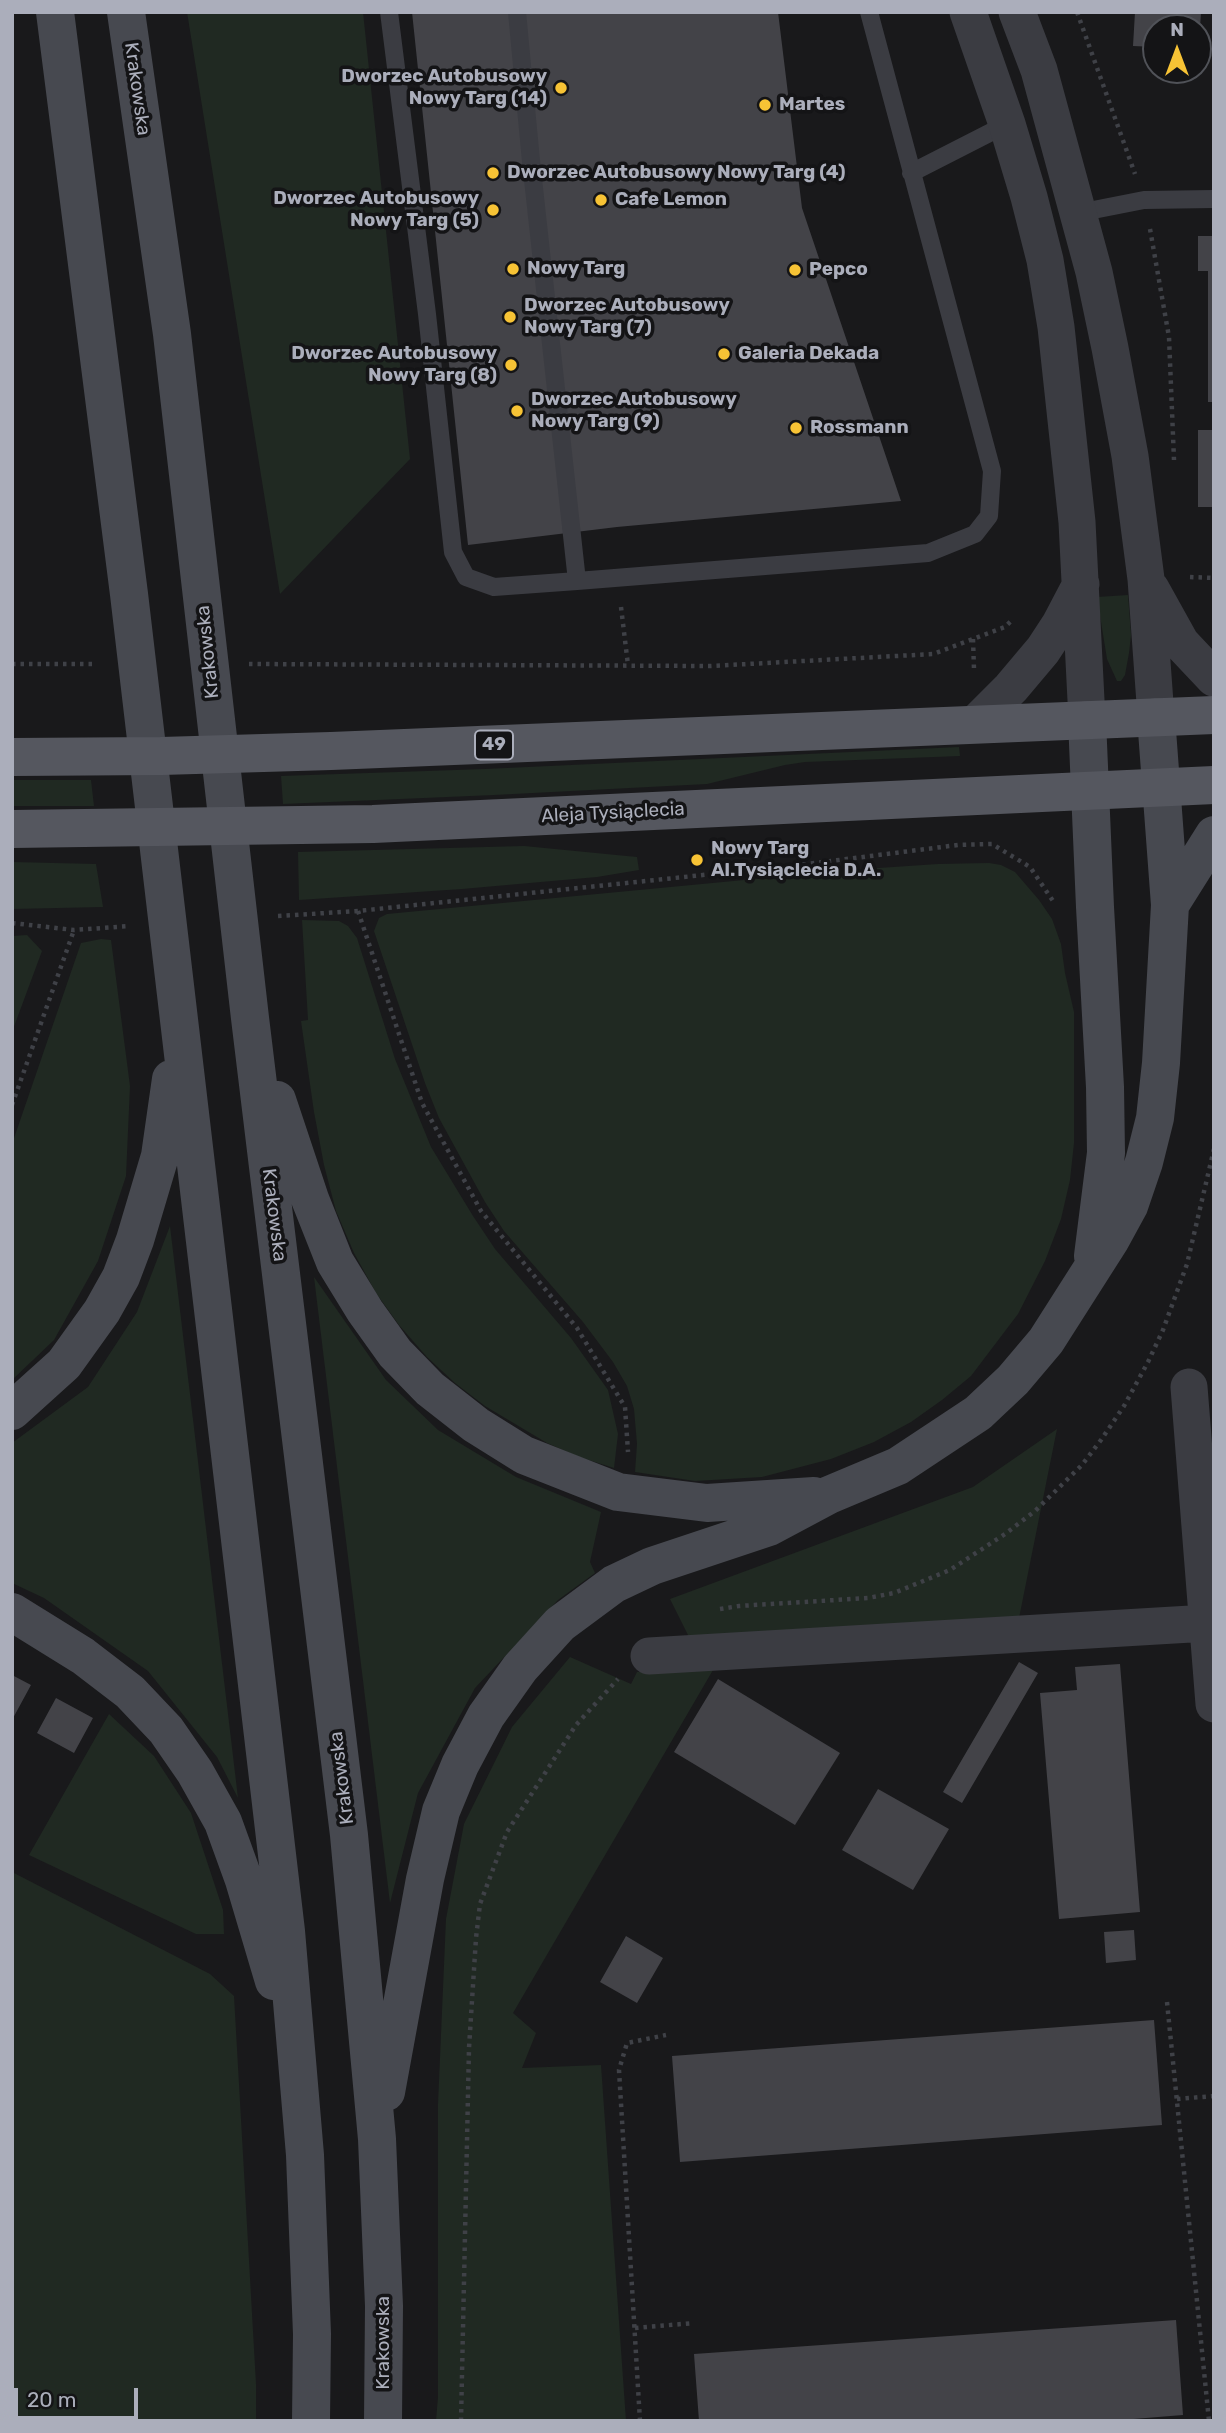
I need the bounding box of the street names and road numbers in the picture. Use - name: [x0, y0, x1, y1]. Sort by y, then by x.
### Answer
- street label: Krakowska: [119, 41, 155, 137]
- street label: Krakowska: [192, 604, 224, 700]
- road number: 49: [475, 730, 513, 760]
- street label: Aleja Tysiąclecia: [541, 798, 685, 828]
- street label: Krakowska: [257, 1167, 291, 1263]
- street label: Krakowska: [325, 1730, 359, 1826]
- street label: Krakowska: [373, 2296, 395, 2390]

